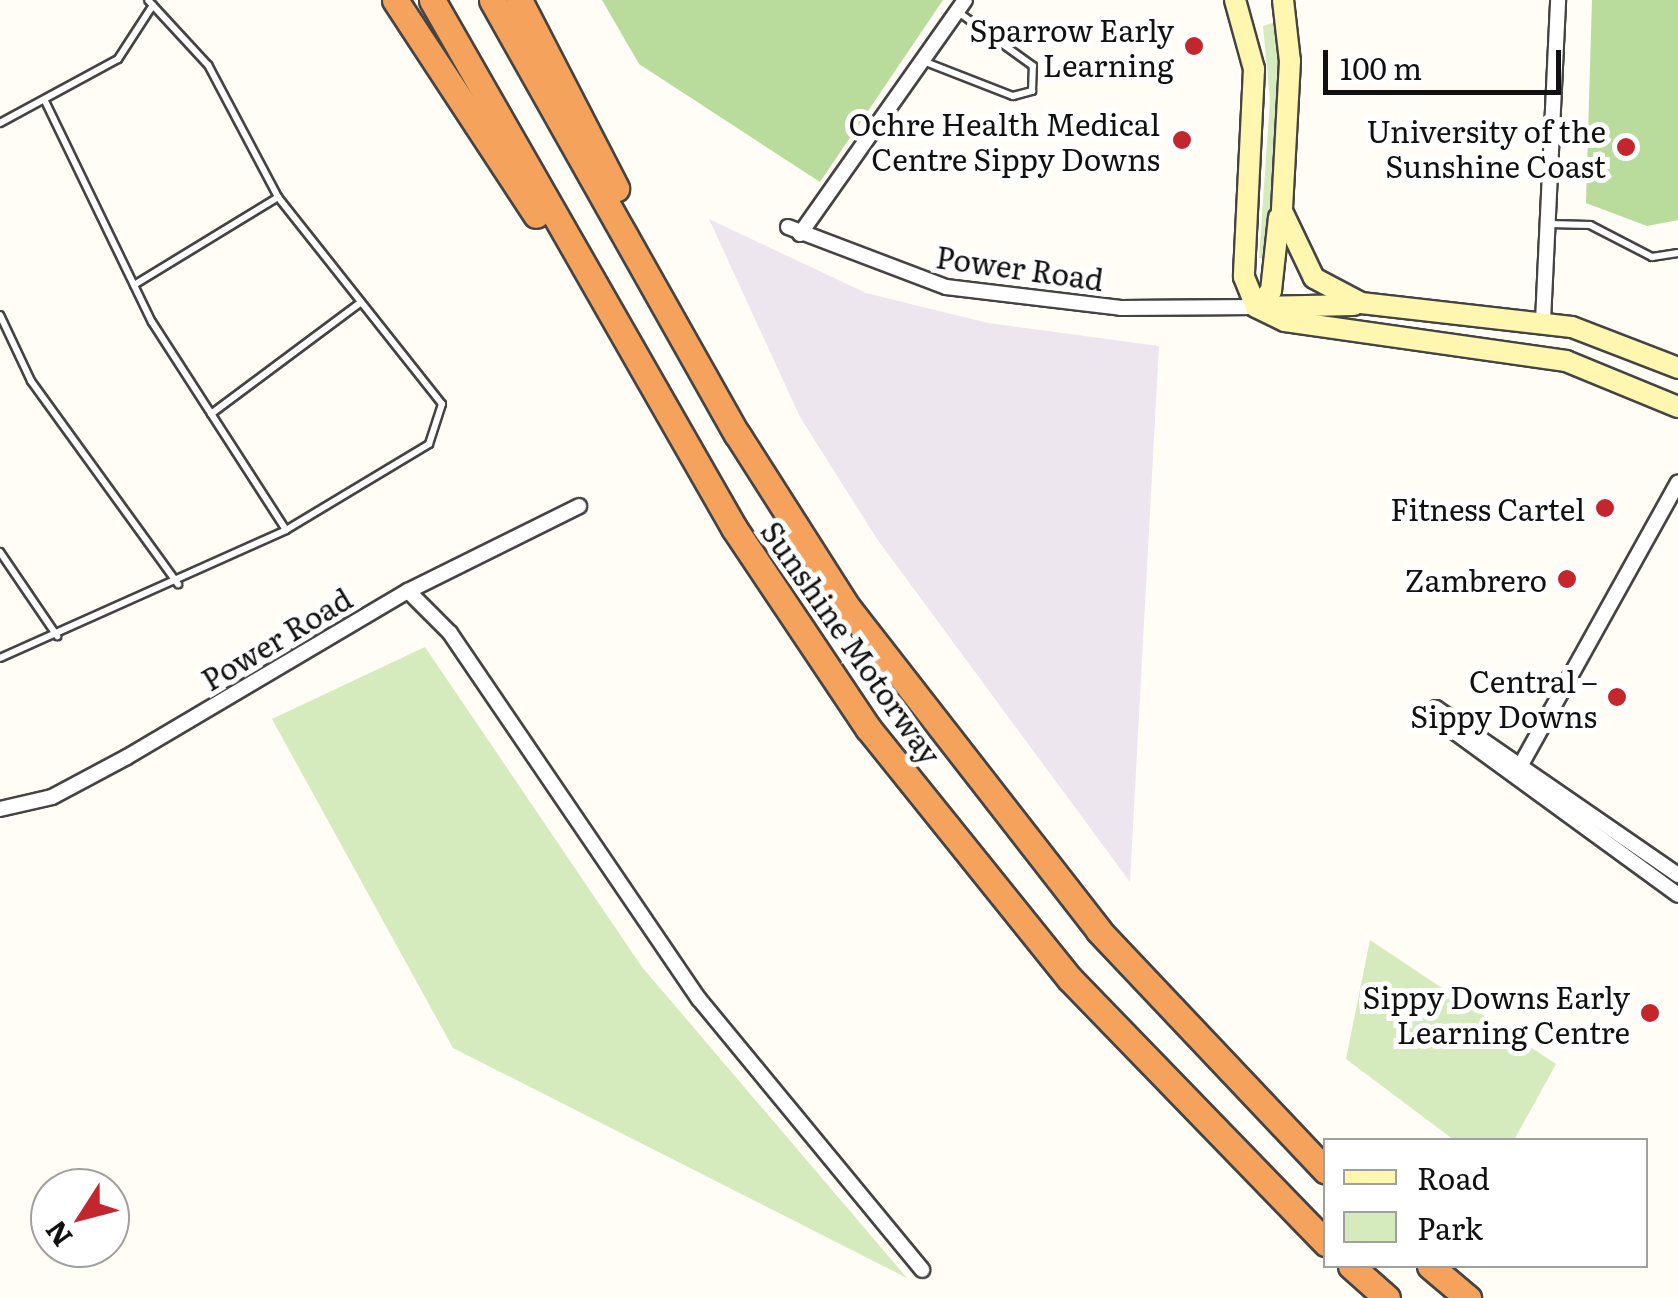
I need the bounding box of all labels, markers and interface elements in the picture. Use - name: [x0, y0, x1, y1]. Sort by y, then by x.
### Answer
- place label: Sparrow Early Learning: [970, 11, 1174, 82]
- scale bar: [1328, 30, 1566, 92]
- marker: Sparrow Early Learning: [1183, 35, 1205, 57]
- text: 100 m: [1340, 45, 1422, 89]
- place label: Ochre Health Medical Centre Sippy Downs: [848, 105, 1160, 176]
- place label: University of the Sunshine Coast: [1366, 112, 1606, 182]
- marker: Ochre Health Medical Centre Sippy Downs: [1169, 127, 1195, 153]
- marker: University of the Sunshine Coast: [1615, 136, 1637, 158]
- street label: Power Road: [934, 237, 1106, 297]
- place label: Fitness Cartel: [1390, 490, 1585, 526]
- marker: Fitness Cartel: [1594, 497, 1616, 519]
- street label: Sunshine Motorway: [755, 514, 949, 770]
- place label: Zambrero: [1405, 561, 1547, 597]
- marker: Zambrero: [1556, 568, 1578, 590]
- street label: Power Road: [194, 579, 358, 697]
- place label: Central – Sippy Downs: [1410, 662, 1597, 732]
- marker: Central – Sippy Downs: [1606, 686, 1628, 708]
- place label: Sippy Downs Early Learning Centre: [1362, 978, 1630, 1048]
- marker: Sippy Downs Early Learning Centre: [1639, 1002, 1661, 1024]
- legend: [1323, 1138, 1648, 1268]
- text: Road: [1417, 1155, 1490, 1199]
- north arrow: [30, 1168, 130, 1268]
- text: Park: [1417, 1205, 1483, 1249]
- text: N: [33, 1213, 81, 1256]

